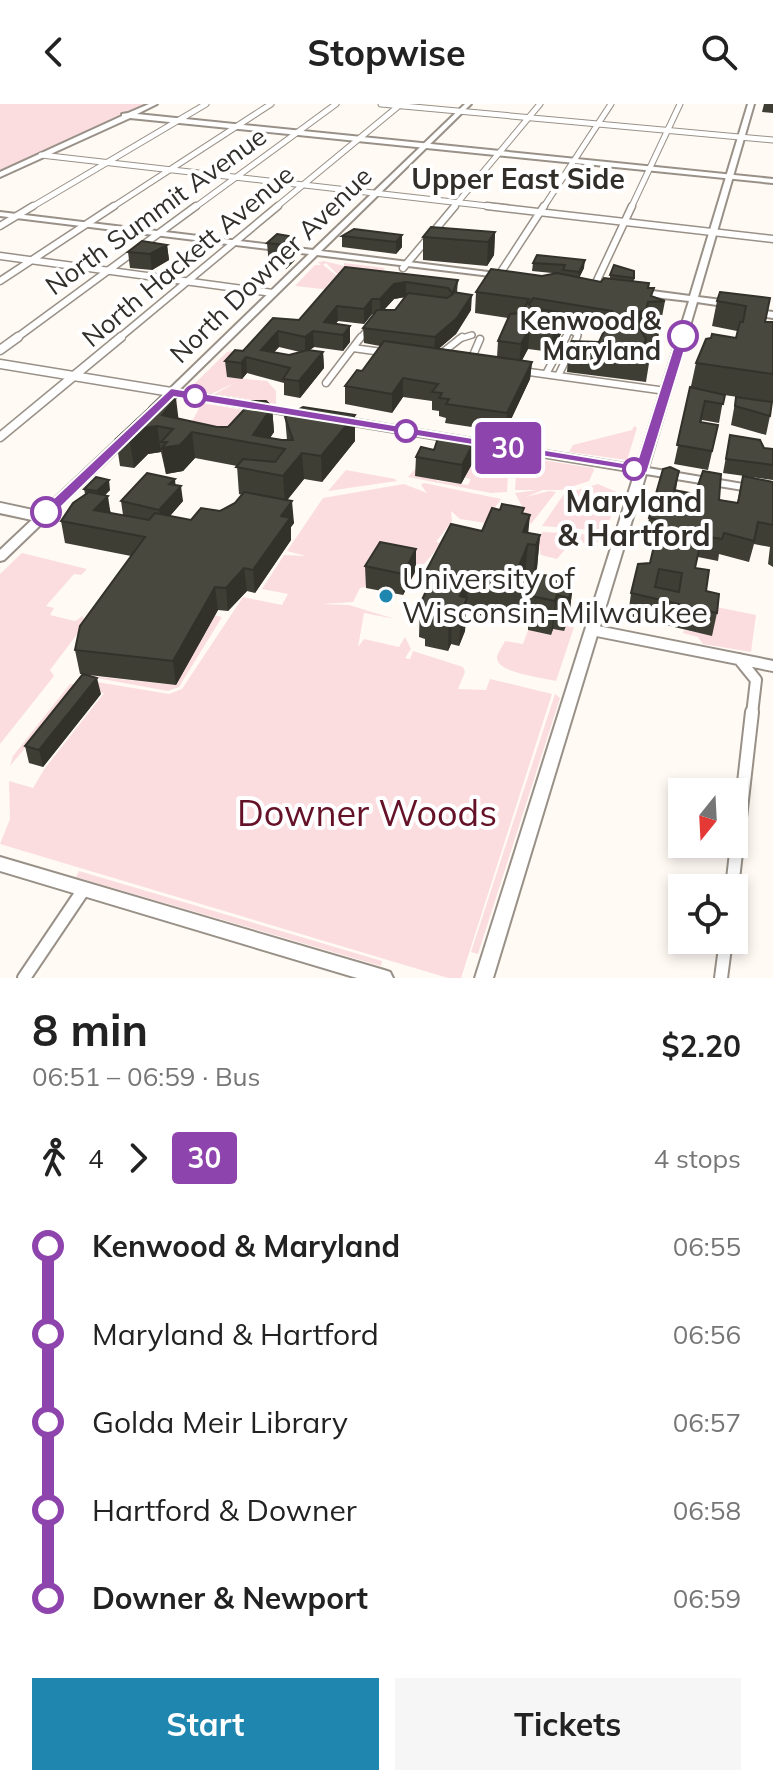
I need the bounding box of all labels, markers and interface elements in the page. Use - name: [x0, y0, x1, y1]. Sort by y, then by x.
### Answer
- icon: back: [32, 30, 76, 74]
- text: Stopwise: [307, 30, 466, 75]
- icon: search: [697, 30, 741, 74]
- street label: North Summit Avenue: [39, 119, 273, 302]
- street label: North Hackett Avenue: [75, 157, 300, 354]
- street label: North Downer Avenue: [163, 160, 379, 370]
- district label: Upper East Side: [411, 161, 625, 196]
- place label: Kenwood & Maryland: [520, 304, 662, 367]
- marker: Kenwood & Maryland: [668, 321, 698, 351]
- unlabelled marker: [184, 385, 206, 407]
- unlabelled marker: [395, 420, 417, 442]
- line badge: 30: [472, 422, 544, 474]
- text: 30: [491, 430, 525, 465]
- marker: Maryland & Hartford: [623, 458, 645, 480]
- place label: Maryland & Hartford: [557, 482, 711, 554]
- unlabelled marker: [31, 497, 61, 527]
- place label: University of Wisconsin-Milwaukee: [402, 559, 708, 631]
- marker: University of Wisconsin-Milwaukee: [377, 587, 395, 605]
- north arrow: [668, 778, 748, 858]
- map controls: [668, 778, 748, 954]
- park label: Downer Woods: [237, 790, 497, 835]
- button: locate: [668, 874, 748, 954]
- text: 8 min: [32, 1002, 148, 1057]
- text: $2.20: [662, 1027, 741, 1065]
- text: 06:51 – 06:59 · Bus: [32, 1060, 261, 1093]
- icon: walk: [32, 1136, 76, 1180]
- icon: forward: [116, 1136, 160, 1180]
- text: 30: [188, 1140, 221, 1175]
- text: 4: [88, 1142, 104, 1175]
- text: 4 stops: [654, 1142, 741, 1175]
- text: Kenwood & Maryland: [92, 1227, 400, 1265]
- text: 06:55: [673, 1230, 741, 1263]
- text: Maryland & Hartford: [92, 1315, 379, 1353]
- text: 06:56: [673, 1318, 741, 1351]
- text: Golda Meir Library: [92, 1403, 348, 1441]
- text: 06:57: [673, 1406, 741, 1439]
- text: Hartford & Downer: [92, 1491, 357, 1529]
- text: 06:58: [673, 1494, 741, 1527]
- text: Downer & Newport: [92, 1579, 368, 1617]
- text: 06:59: [673, 1582, 741, 1615]
- button: Start: [32, 1678, 379, 1770]
- button: Tickets: [395, 1678, 741, 1770]

